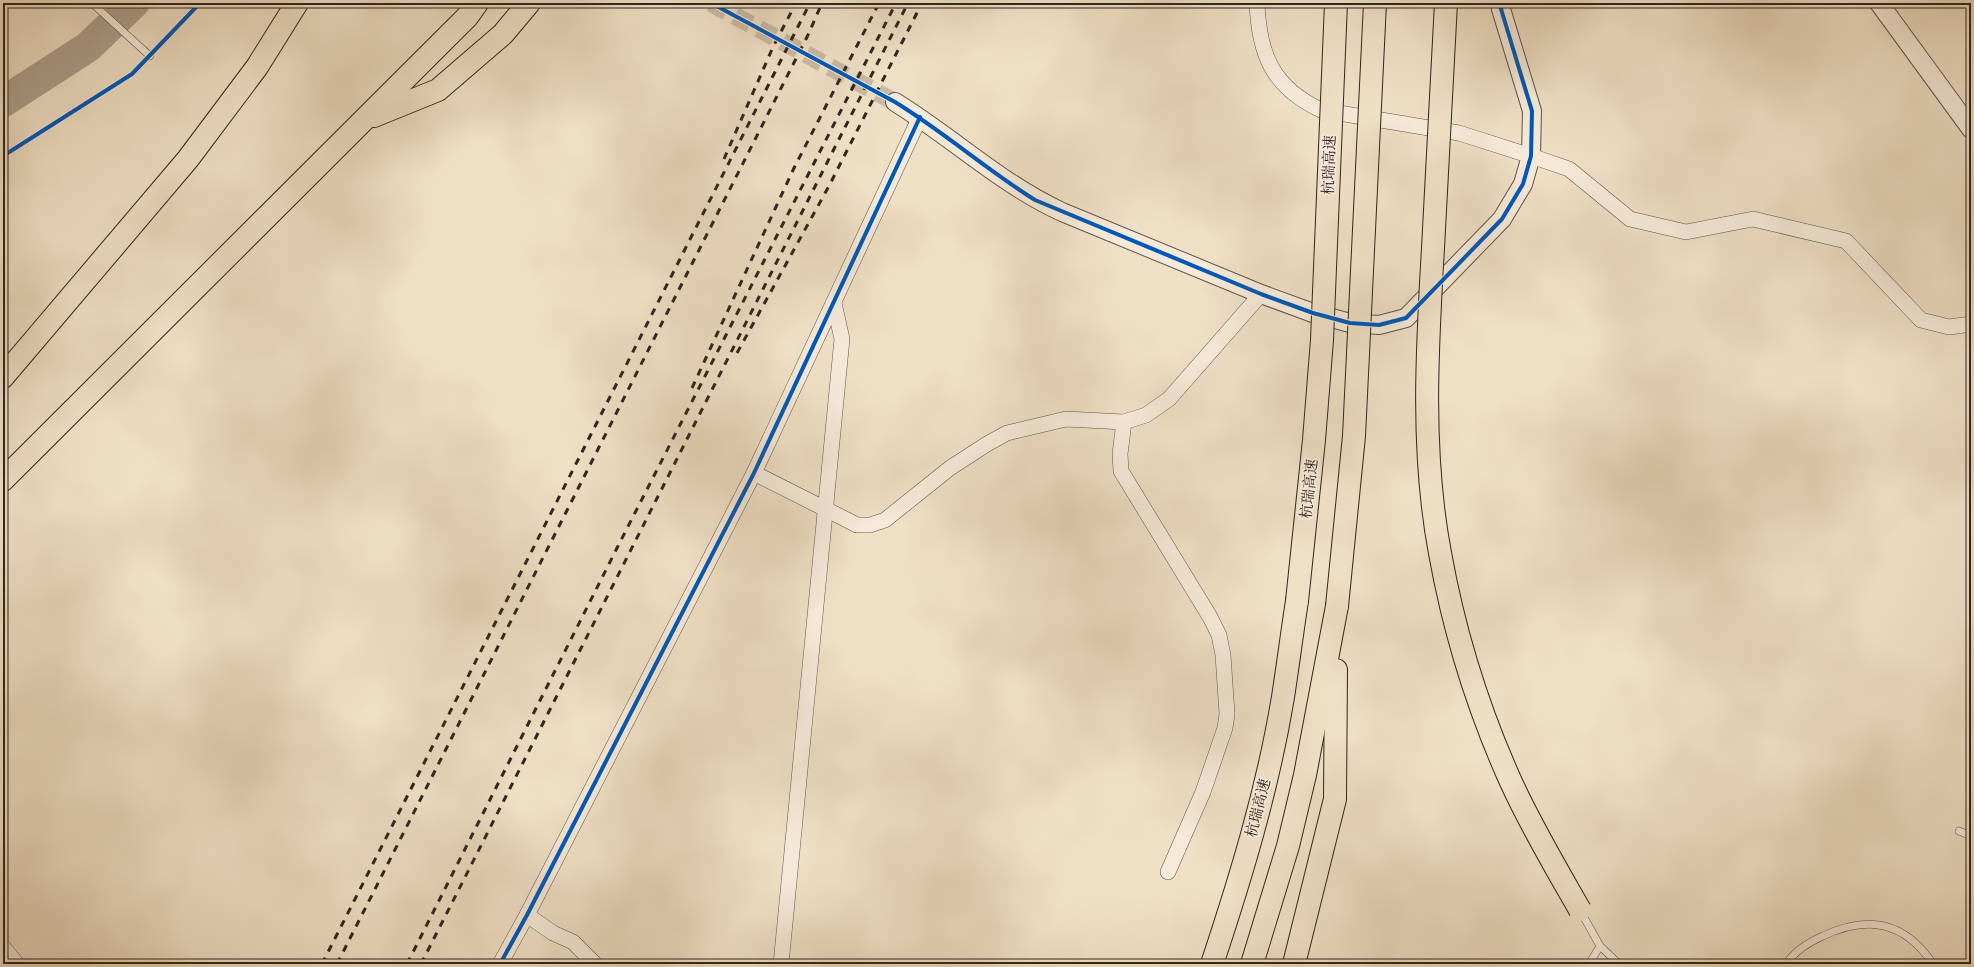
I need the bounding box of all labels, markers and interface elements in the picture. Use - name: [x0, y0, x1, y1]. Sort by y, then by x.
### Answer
- street label: 杭瑞高速: [1318, 135, 1339, 195]
- street label: 杭瑞高速: [1296, 458, 1321, 520]
- street label: 杭瑞高速: [1241, 776, 1274, 839]

